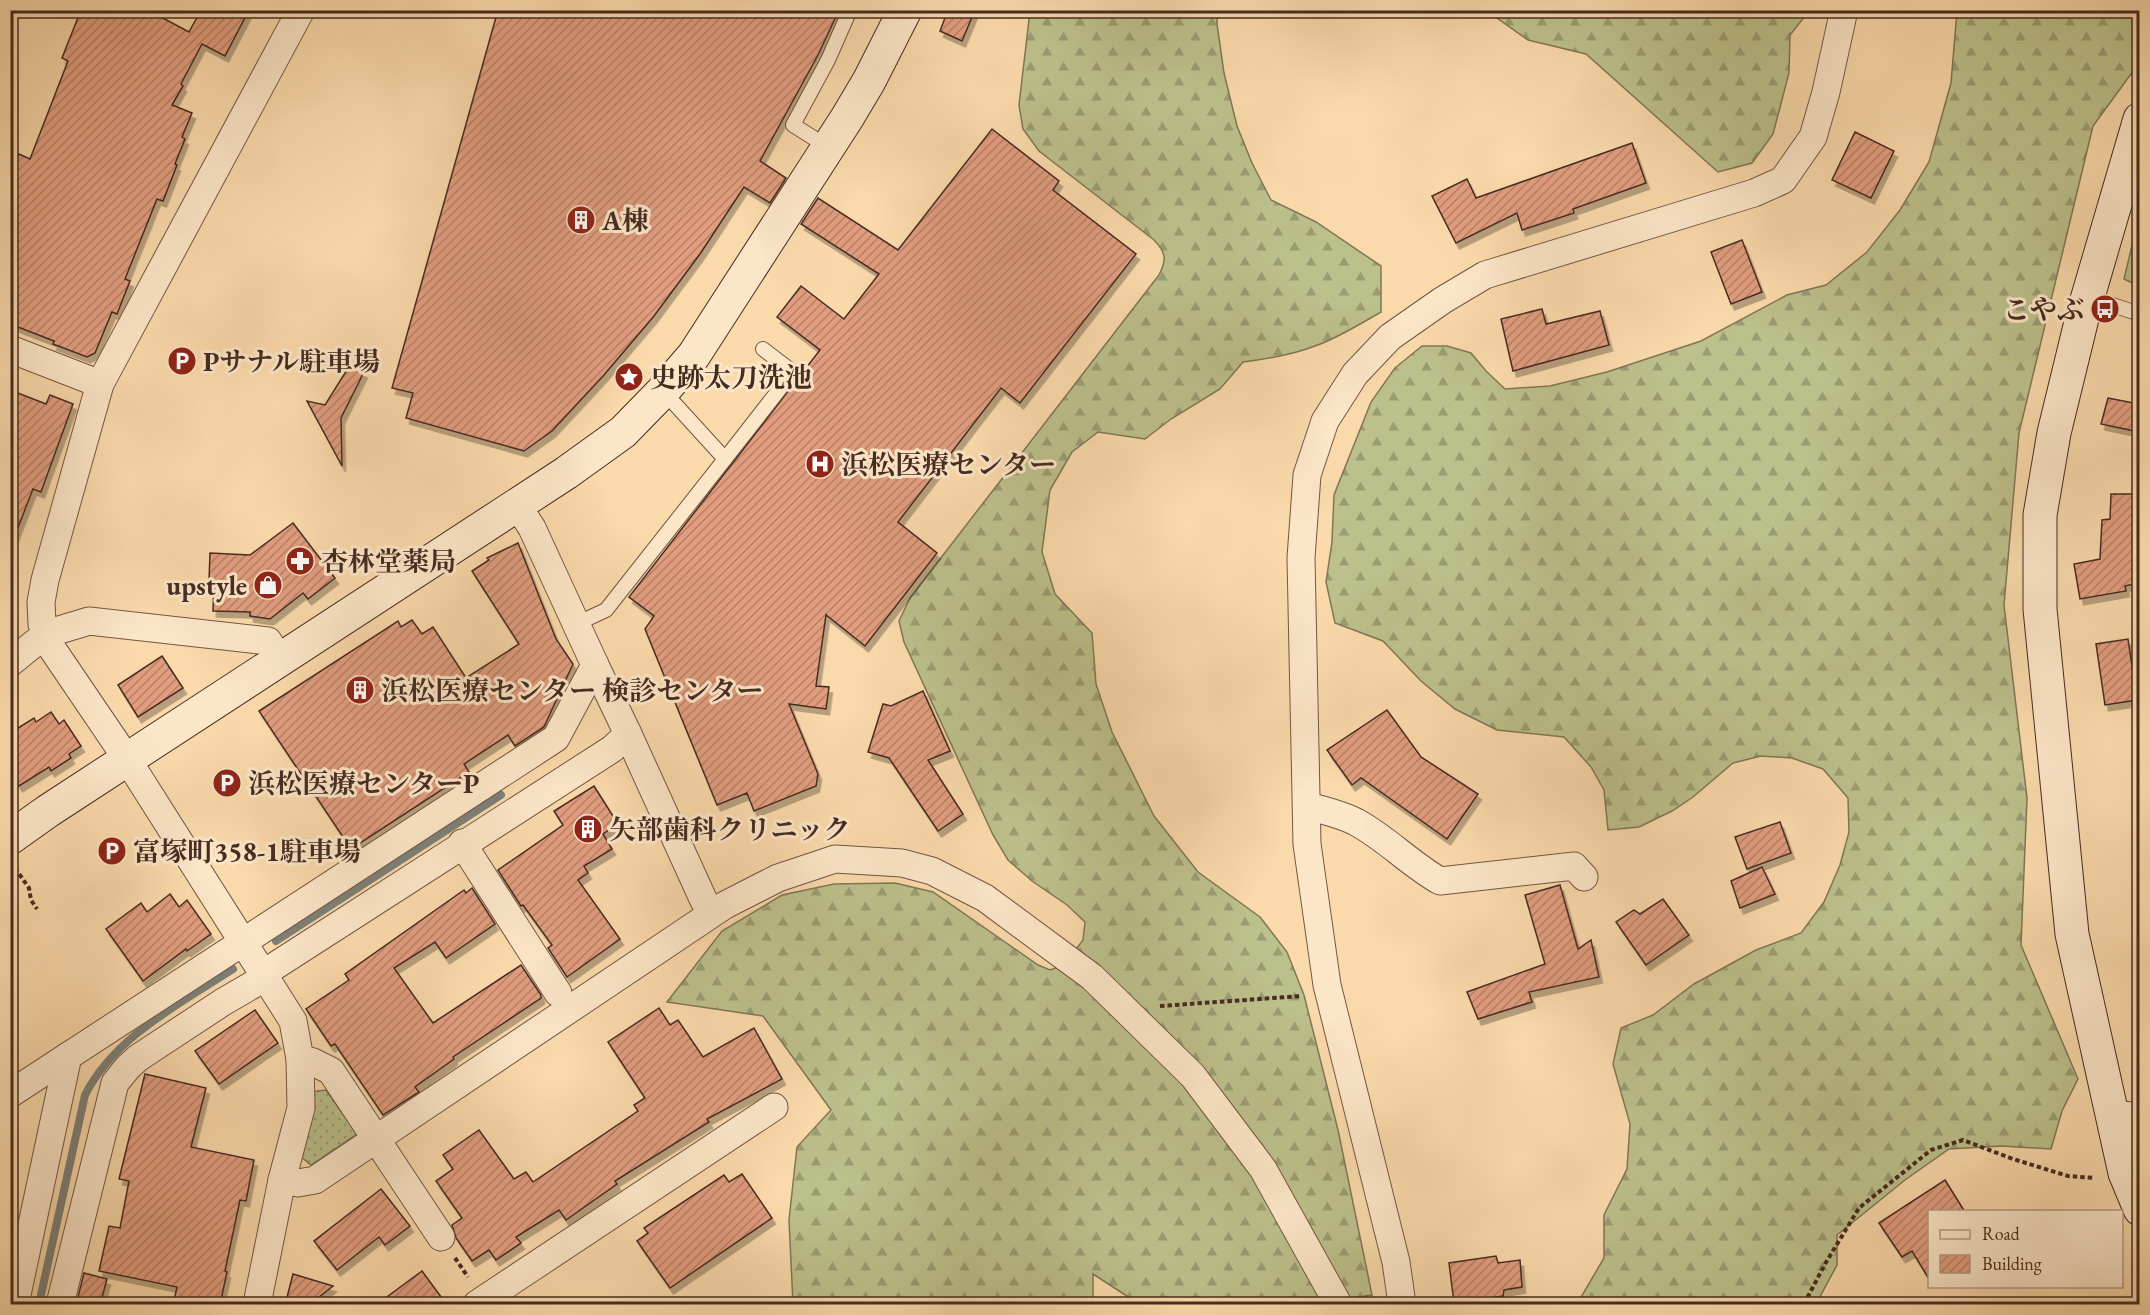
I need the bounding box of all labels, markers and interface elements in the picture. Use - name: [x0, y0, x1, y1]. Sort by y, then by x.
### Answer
- place label: A棟: [601, 203, 648, 238]
- building icon: A棟: [565, 204, 597, 236]
- place label: こやぶ: [2003, 292, 2084, 327]
- bus stop icon: こやぶ: [2089, 293, 2121, 325]
- place label: Pサナル駐車場: [203, 344, 380, 379]
- parking icon: Pサナル駐車場: [166, 345, 198, 377]
- place label: 史跡太刀洗池: [650, 360, 812, 395]
- place icon: 史跡太刀洗池: [613, 361, 645, 393]
- place label: 浜松医療センター: [841, 447, 1056, 482]
- hospital icon: 浜松医療センター: [804, 448, 836, 480]
- place label: 杏林堂薬局: [321, 544, 456, 579]
- pharmacy icon: 杏林堂薬局: [284, 545, 316, 577]
- place label: upstyle: [166, 568, 247, 603]
- shop icon: upstyle: [252, 569, 284, 601]
- place label: 浜松医療センター 検診センター: [381, 673, 763, 708]
- building icon: 浜松医療センター 検診センター: [344, 674, 376, 706]
- place label: 浜松医療センターP: [248, 766, 479, 801]
- parking icon: 浜松医療センターP: [211, 767, 243, 799]
- place label: 矢部歯科クリニック: [609, 812, 850, 847]
- building icon: 矢部歯科クリニック: [572, 813, 604, 845]
- place label: 富塚町358-1駐車場: [133, 834, 361, 869]
- parking icon: 富塚町358-1駐車場: [96, 835, 128, 867]
- legend: [1928, 1210, 2123, 1288]
- text: Road: [1982, 1222, 2021, 1245]
- text: Building: [1982, 1252, 2042, 1275]

